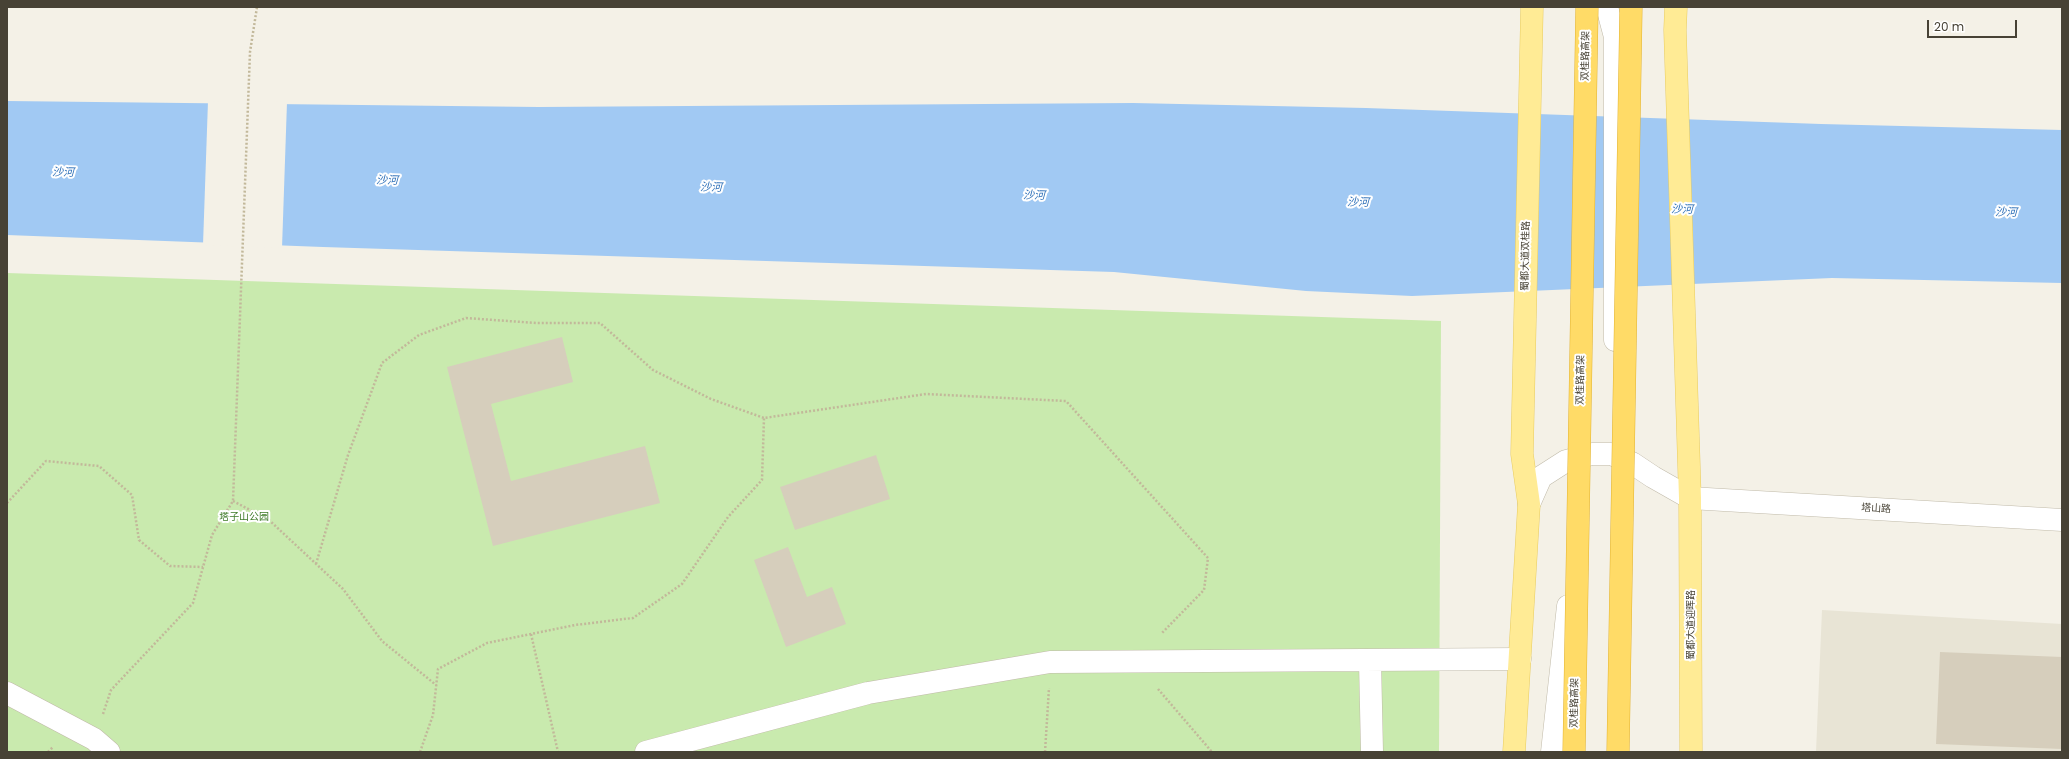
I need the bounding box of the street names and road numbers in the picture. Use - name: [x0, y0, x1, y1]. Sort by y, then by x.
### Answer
- street label: 双桂路高架: [1580, 31, 1592, 81]
- street label: 蜀都大道双桂路: [1519, 221, 1533, 291]
- street label: 双桂路高架: [1575, 355, 1587, 405]
- street label: 塔山路: [1861, 502, 1891, 516]
- street label: 蜀都大道迎晖路: [1685, 590, 1697, 660]
- street label: 双桂路高架: [1569, 678, 1581, 728]

